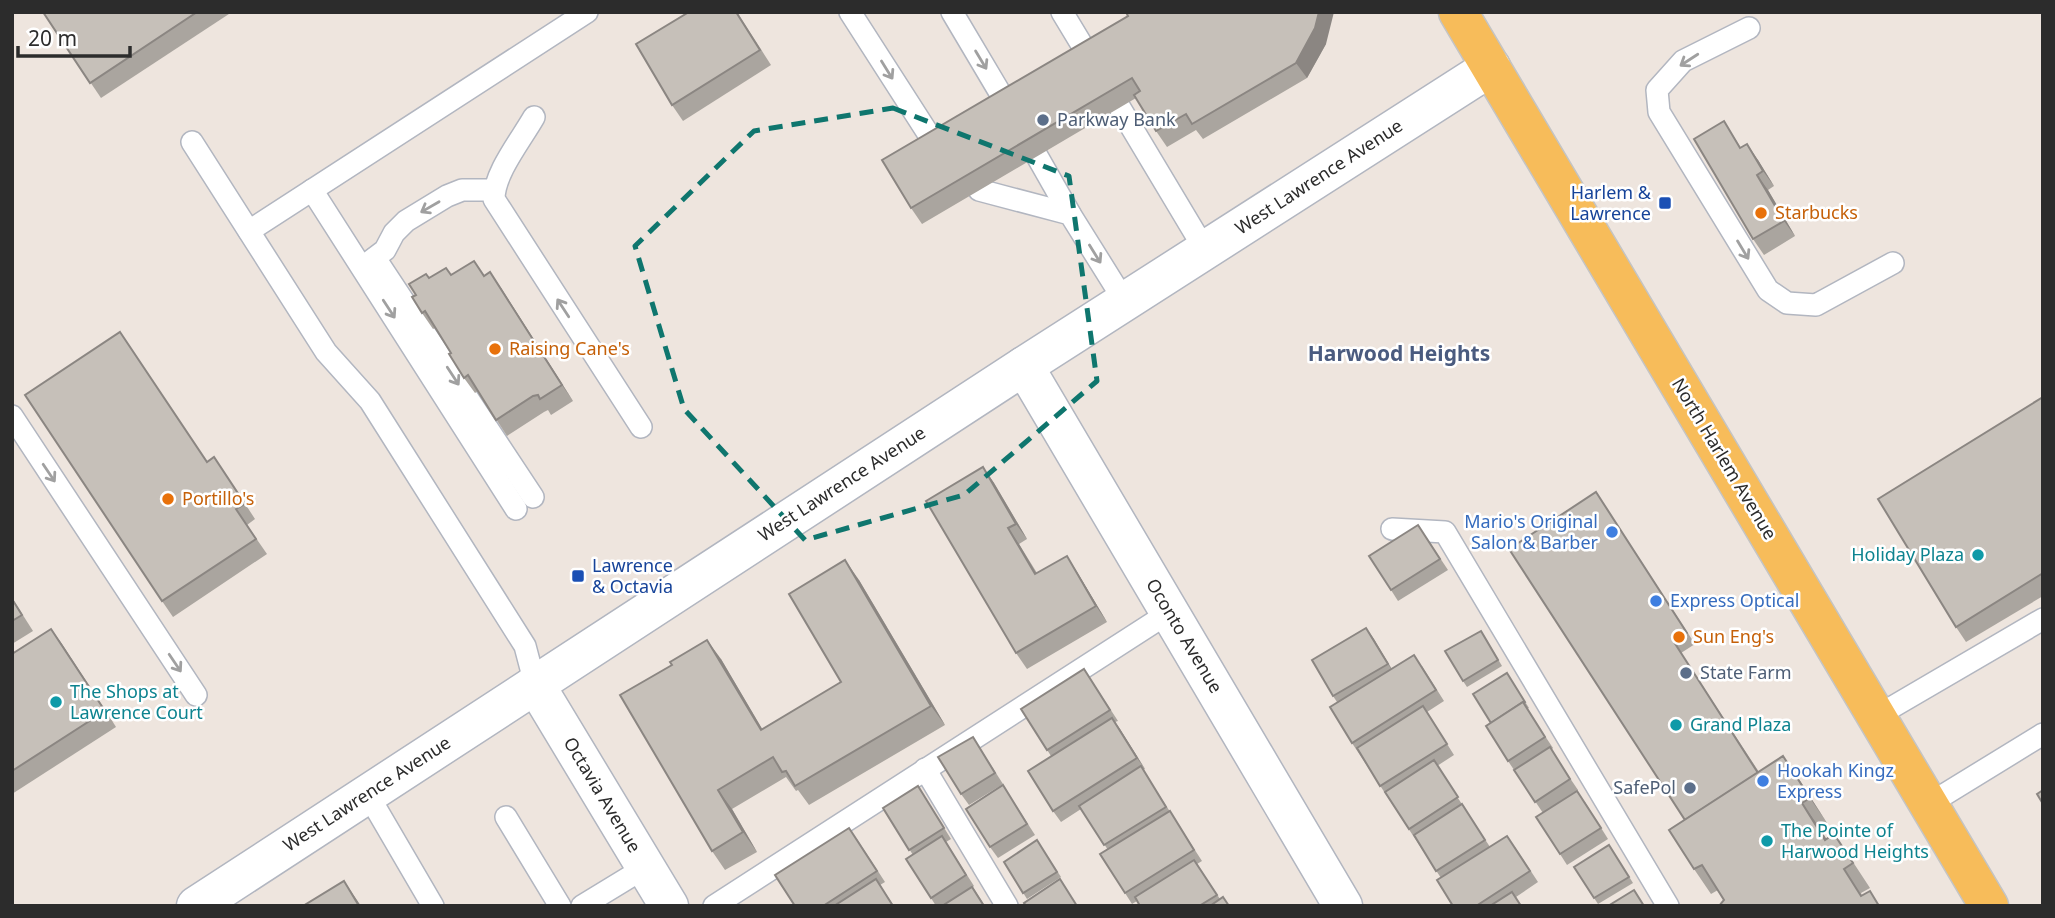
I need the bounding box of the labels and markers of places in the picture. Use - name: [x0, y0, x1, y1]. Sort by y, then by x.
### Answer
- place label: Parkway Bank: [1057, 107, 1176, 131]
- marker: Parkway Bank: [1035, 112, 1051, 128]
- place label: Harlem & Lawrence: [1570, 180, 1652, 225]
- marker: Harlem & Lawrence: [1657, 195, 1673, 211]
- place label: Starbucks: [1775, 200, 1858, 224]
- marker: Starbucks: [1753, 205, 1769, 221]
- place label: Raising Cane's: [509, 336, 630, 360]
- marker: Raising Cane's: [487, 341, 503, 357]
- place label: Portillo's: [182, 486, 255, 510]
- marker: Portillo's: [160, 491, 176, 507]
- place label: Mario's Original Salon & Barber: [1464, 509, 1599, 554]
- marker: Mario's Original Salon & Barber: [1604, 524, 1620, 540]
- place label: Holiday Plaza: [1851, 542, 1964, 566]
- marker: Holiday Plaza: [1970, 547, 1986, 563]
- place label: Lawrence & Octavia: [592, 553, 673, 598]
- marker: Lawrence & Octavia: [570, 568, 586, 584]
- place label: Express Optical: [1670, 588, 1799, 612]
- marker: Express Optical: [1648, 593, 1664, 609]
- place label: Sun Eng's: [1693, 624, 1774, 648]
- marker: Sun Eng's: [1671, 629, 1687, 645]
- place label: State Farm: [1700, 660, 1792, 684]
- marker: State Farm: [1678, 665, 1694, 681]
- place label: The Shops at Lawrence Court: [70, 679, 203, 724]
- marker: The Shops at Lawrence Court: [48, 694, 64, 710]
- place label: Grand Plaza: [1690, 712, 1791, 736]
- marker: Grand Plaza: [1668, 717, 1684, 733]
- place label: Hookah Kingz Express: [1777, 758, 1894, 803]
- marker: Hookah Kingz Express: [1755, 773, 1771, 789]
- place label: SafePol: [1613, 775, 1676, 799]
- marker: SafePol: [1682, 780, 1698, 796]
- place label: The Pointe of Harwood Heights: [1781, 818, 1929, 863]
- marker: The Pointe of Harwood Heights: [1759, 833, 1775, 849]

